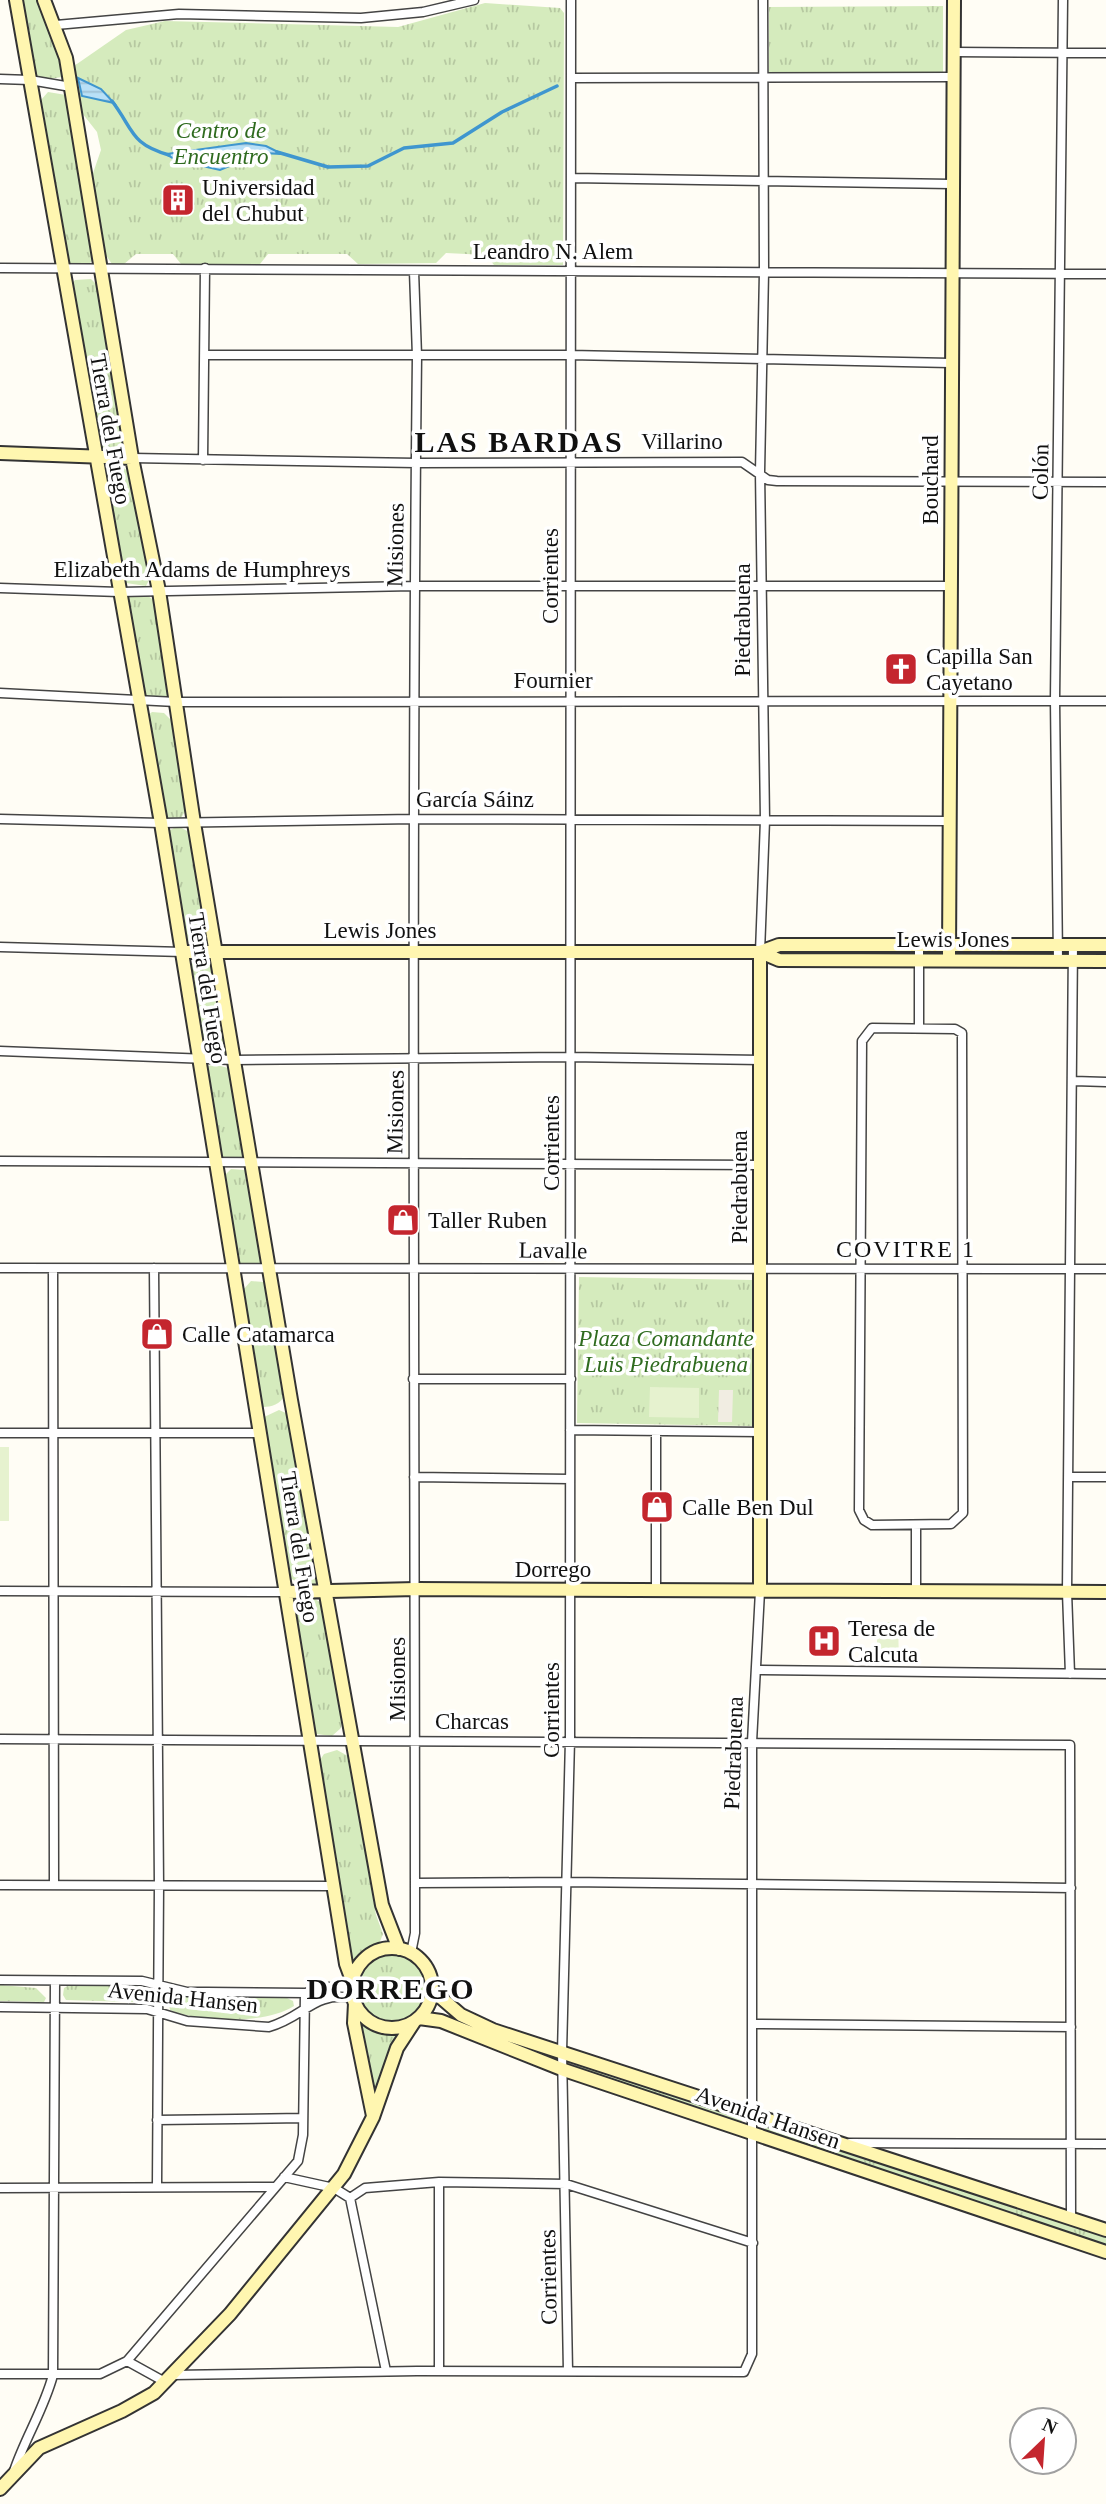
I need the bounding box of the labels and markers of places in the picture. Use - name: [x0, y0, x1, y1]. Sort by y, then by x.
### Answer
- place label: Universidad del Chubut: [202, 175, 315, 226]
- building icon: Universidad del Chubut: [159, 181, 197, 219]
- place label: Capilla San Cayetano: [926, 644, 1033, 695]
- church icon: Capilla San Cayetano: [882, 650, 920, 688]
- shop icon: Taller Ruben: [384, 1201, 422, 1239]
- place label: Taller Ruben: [428, 1208, 548, 1233]
- shop icon: Calle Catamarca: [138, 1315, 176, 1353]
- place label: Calle Catamarca: [182, 1322, 335, 1347]
- shop icon: Calle Ben Dul: [638, 1488, 676, 1526]
- place label: Calle Ben Dul: [682, 1495, 814, 1520]
- place label: Teresa de Calcuta: [848, 1616, 935, 1667]
- hospital icon: Teresa de Calcuta: [805, 1622, 843, 1660]

